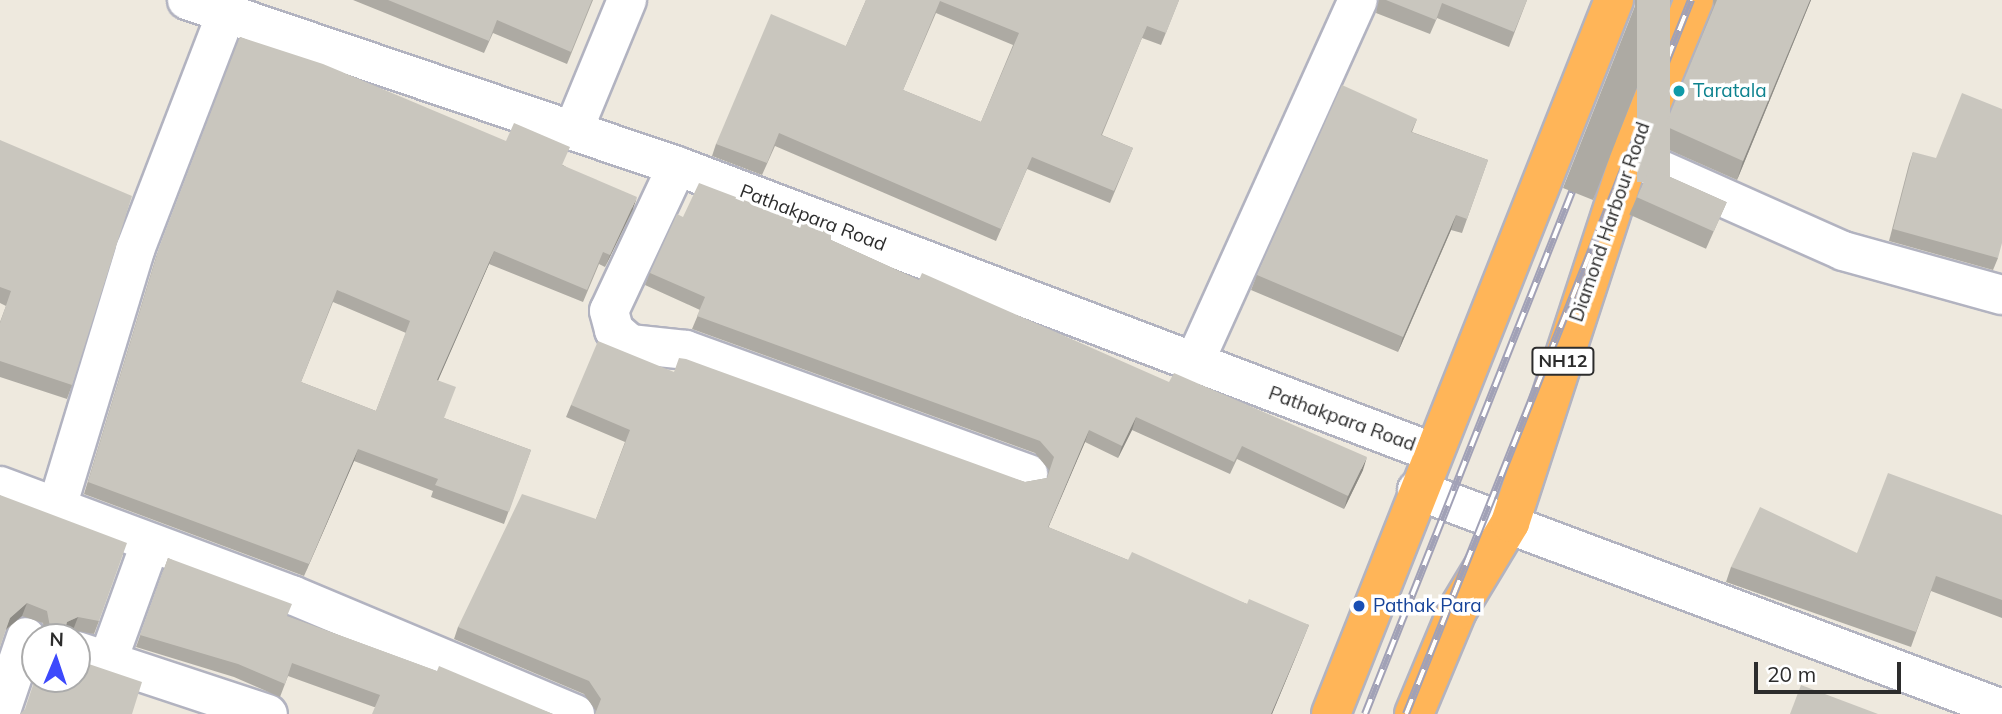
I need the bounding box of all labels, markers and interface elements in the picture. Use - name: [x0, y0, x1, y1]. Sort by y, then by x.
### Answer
- place label: Taratala: [1693, 80, 1767, 102]
- marker: Taratala: [1671, 83, 1687, 99]
- street label: Diamond Harbour Road: [1565, 119, 1655, 325]
- street label: Pathakpara Road: [737, 180, 889, 256]
- road number: NH12: [1530, 346, 1596, 376]
- street label: Pathakpara Road: [1265, 382, 1419, 456]
- place label: Pathak Para: [1373, 595, 1482, 617]
- marker: Pathak Para: [1351, 598, 1367, 614]
- north arrow: [21, 623, 91, 693]
- text: N: [49, 627, 64, 651]
- scale bar: [1757, 648, 1904, 692]
- text: 20 m: [1767, 661, 1816, 687]

